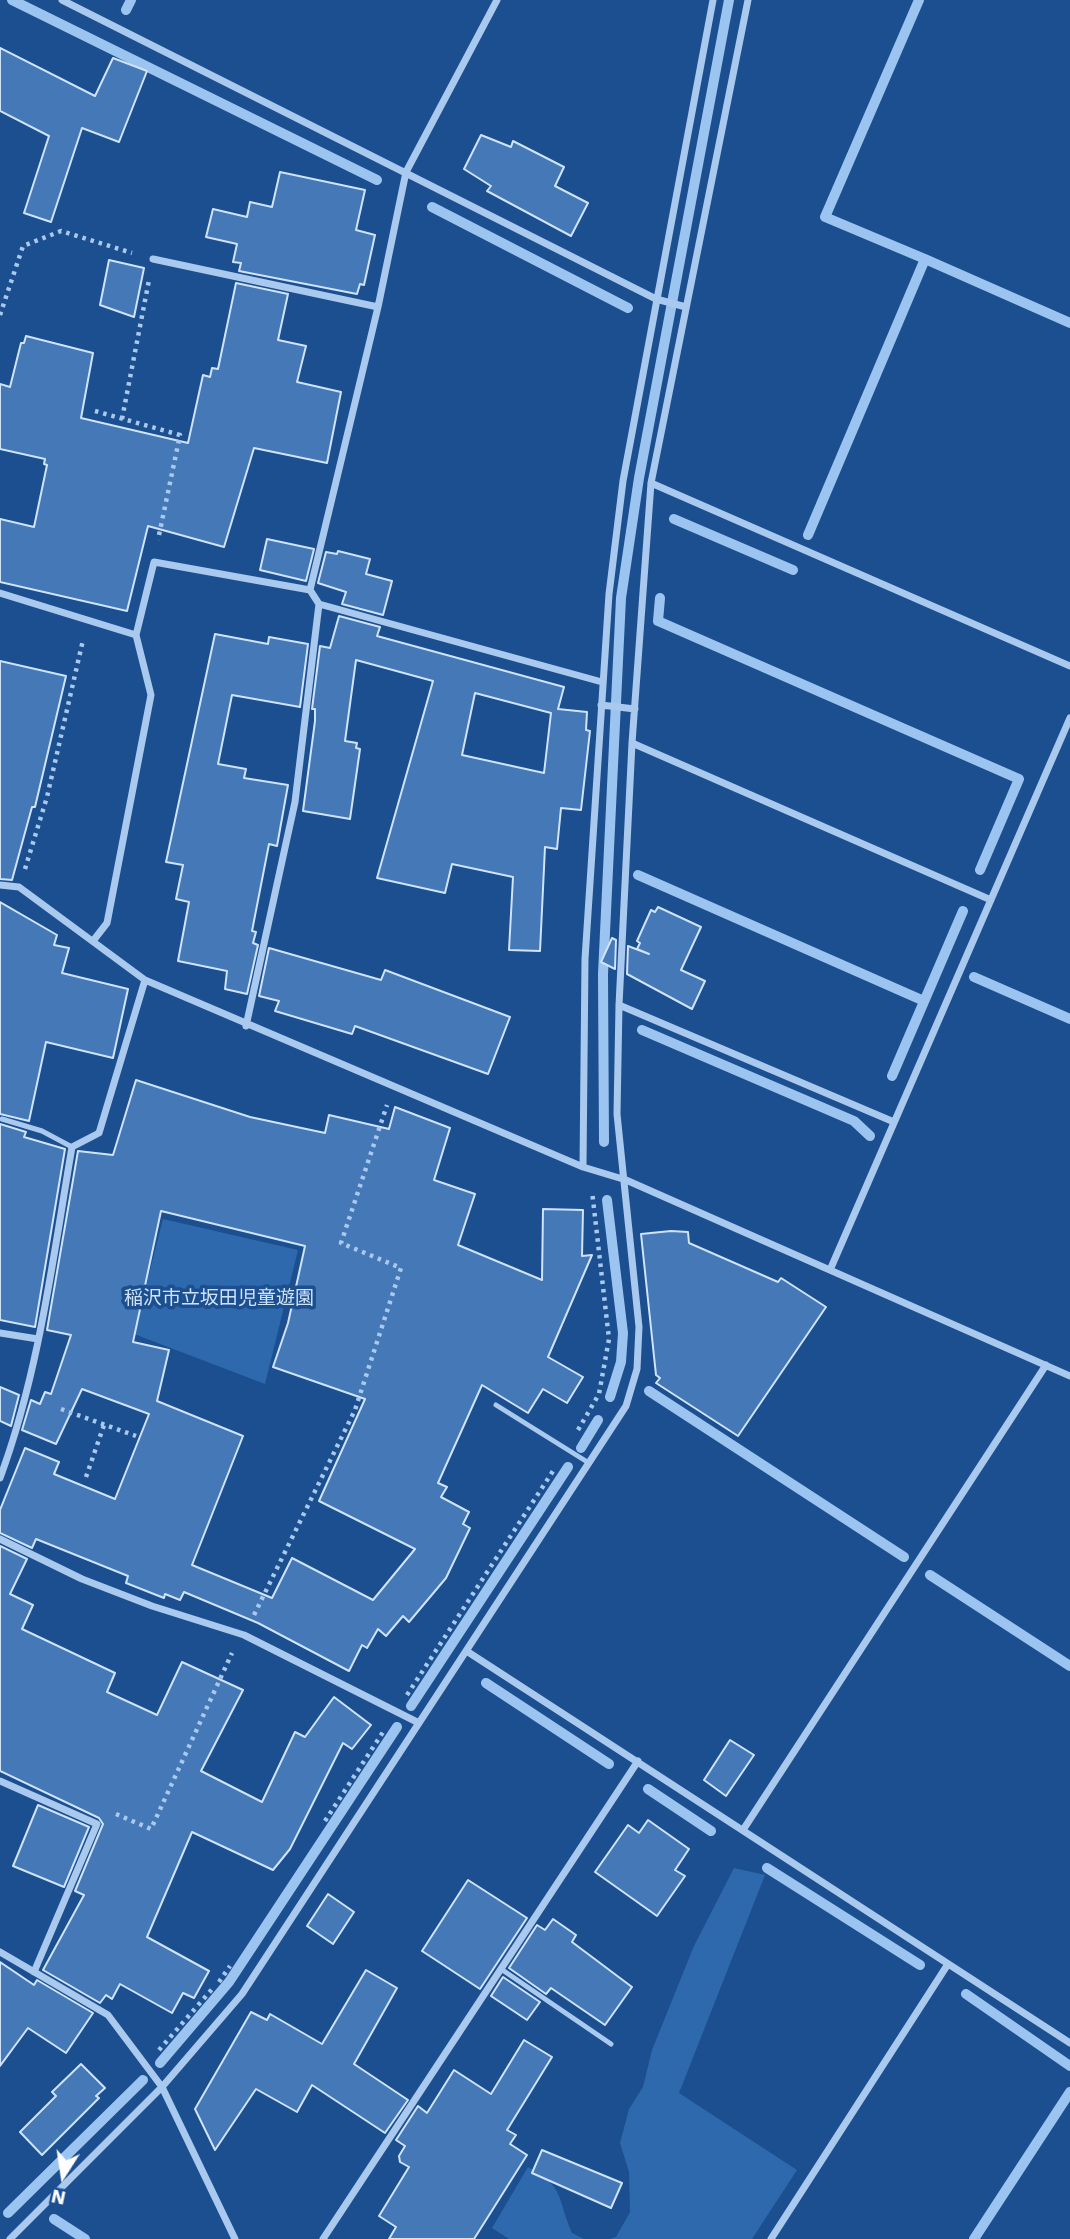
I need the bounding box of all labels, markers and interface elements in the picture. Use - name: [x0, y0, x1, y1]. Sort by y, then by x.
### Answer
- park label: 稲沢市立坂田児童遊園: [124, 1287, 314, 1309]
- north arrow: [28, 2141, 98, 2211]
- text: N: [49, 2184, 68, 2210]

